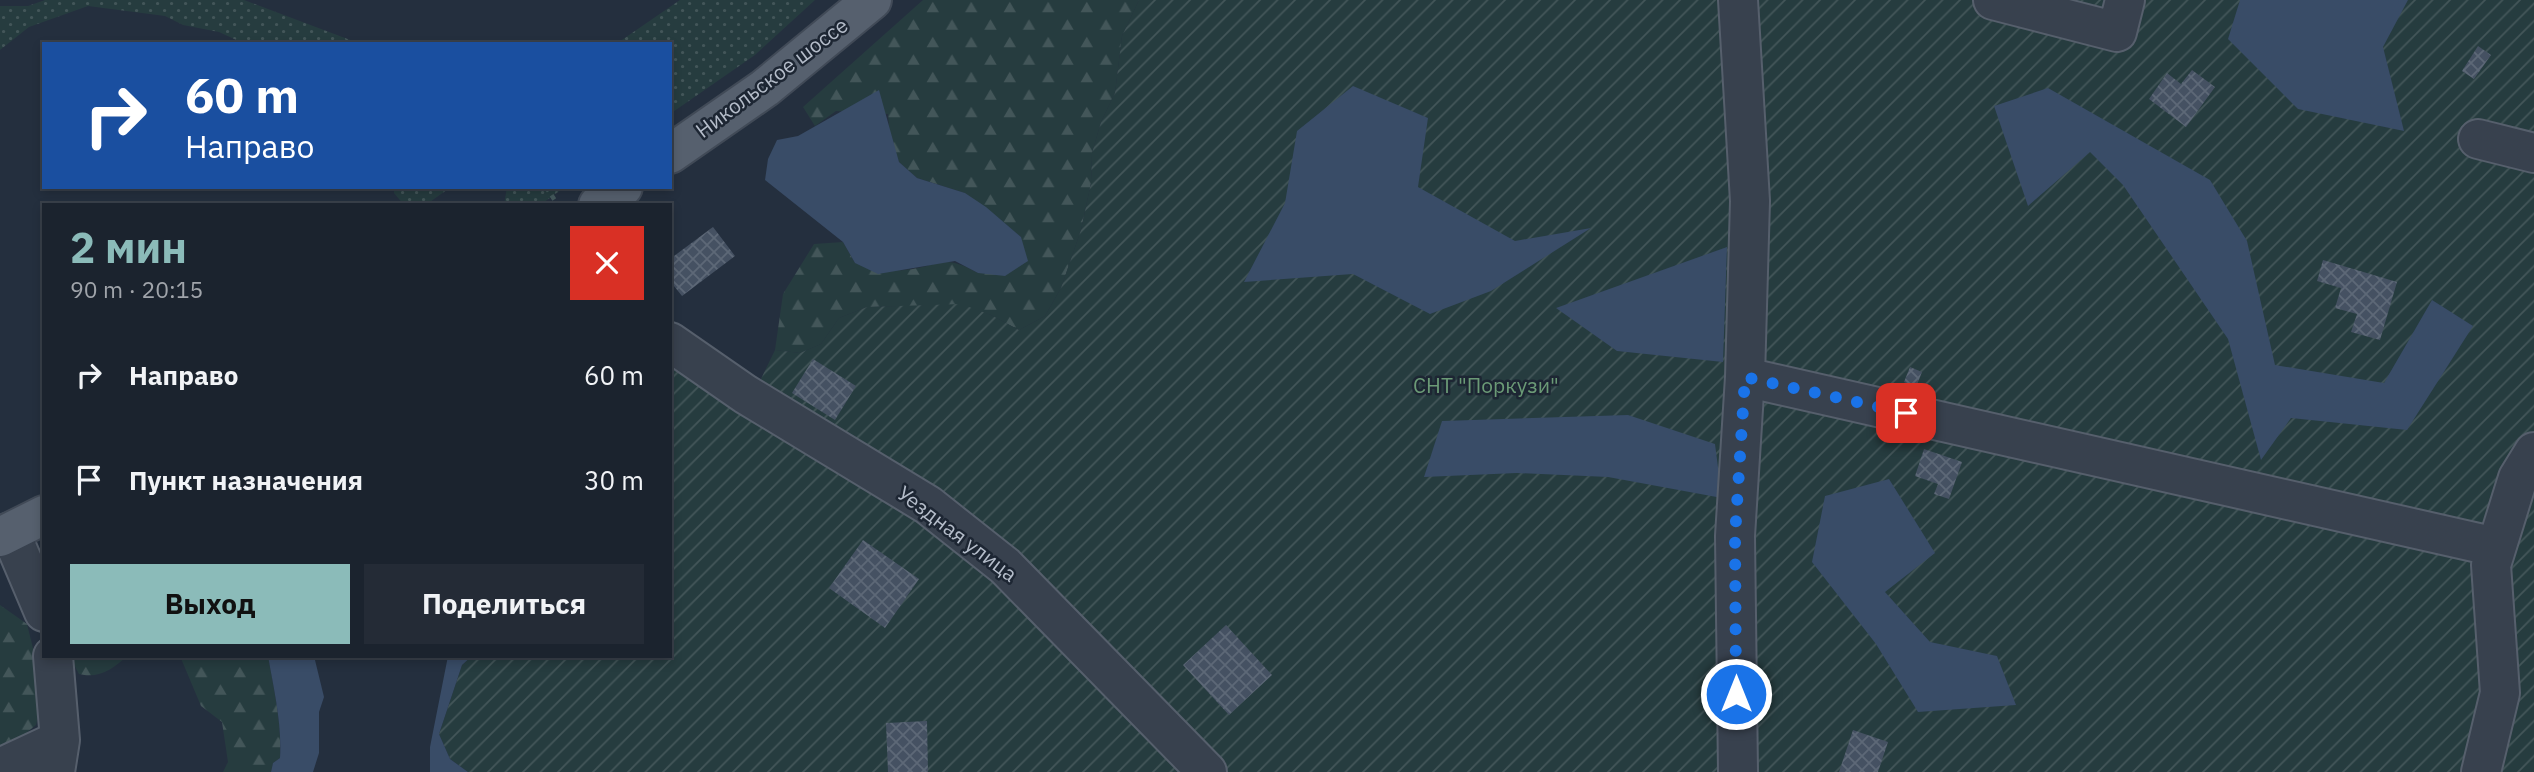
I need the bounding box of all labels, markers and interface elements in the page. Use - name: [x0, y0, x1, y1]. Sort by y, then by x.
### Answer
- street label: Никольское шоссе: [690, 11, 853, 144]
- text: 60 m: [185, 63, 299, 126]
- icon: right: [70, 70, 161, 161]
- text: Направо: [185, 125, 314, 167]
- text: 2 мин: [70, 220, 187, 275]
- button: close: [570, 226, 644, 300]
- text: 90 m · 20:15: [70, 274, 203, 304]
- icon: right: [70, 356, 108, 394]
- text: Направо: [129, 358, 238, 392]
- text: 60 m: [584, 358, 644, 392]
- park label: СНТ "Поркузи": [1413, 371, 1559, 399]
- pin: [1876, 383, 1936, 443]
- icon: arrive: [1887, 394, 1925, 432]
- icon: arrive: [70, 461, 108, 499]
- text: Пункт назначения: [129, 463, 363, 497]
- text: 30 m: [584, 463, 644, 497]
- street label: Уездная улица: [892, 479, 1023, 588]
- button: Выход: [70, 564, 350, 644]
- button: Поделиться: [364, 564, 644, 644]
- position arrow: [1699, 657, 1773, 731]

